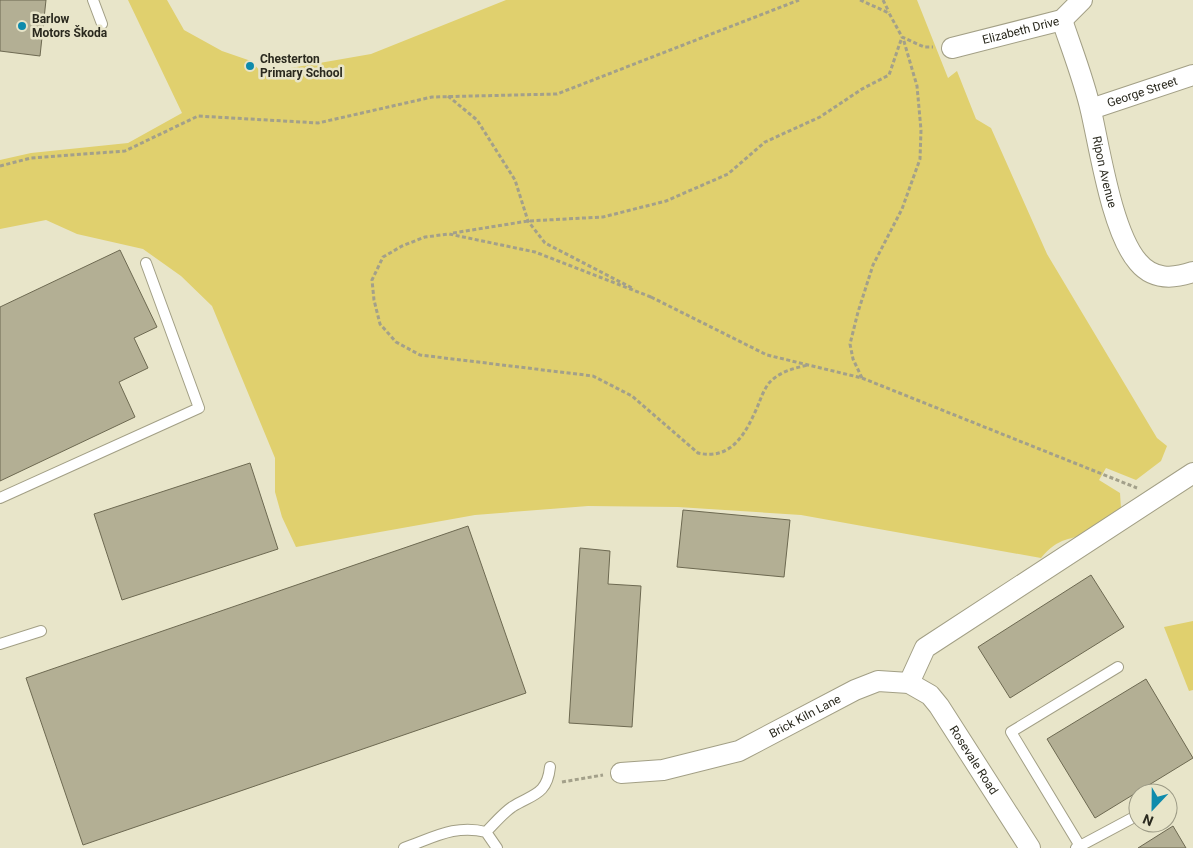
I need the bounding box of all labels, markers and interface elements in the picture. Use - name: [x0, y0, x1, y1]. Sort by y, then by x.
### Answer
- place label: Barlow Motors Škoda: [32, 12, 108, 40]
- street label: Elizabeth Drive: [981, 14, 1061, 47]
- marker: Barlow Motors Škoda: [16, 20, 28, 32]
- place label: Chesterton Primary School: [260, 52, 343, 80]
- marker: Chesterton Primary School: [244, 60, 256, 72]
- street label: George Street: [1105, 74, 1179, 110]
- street label: Ripon Avenue: [1089, 135, 1120, 209]
- street label: Brick Kiln Lane: [767, 692, 843, 741]
- street label: Rosevale Road: [947, 723, 1001, 797]
- north arrow: [1128, 783, 1178, 833]
- text: N: [1141, 811, 1156, 829]

